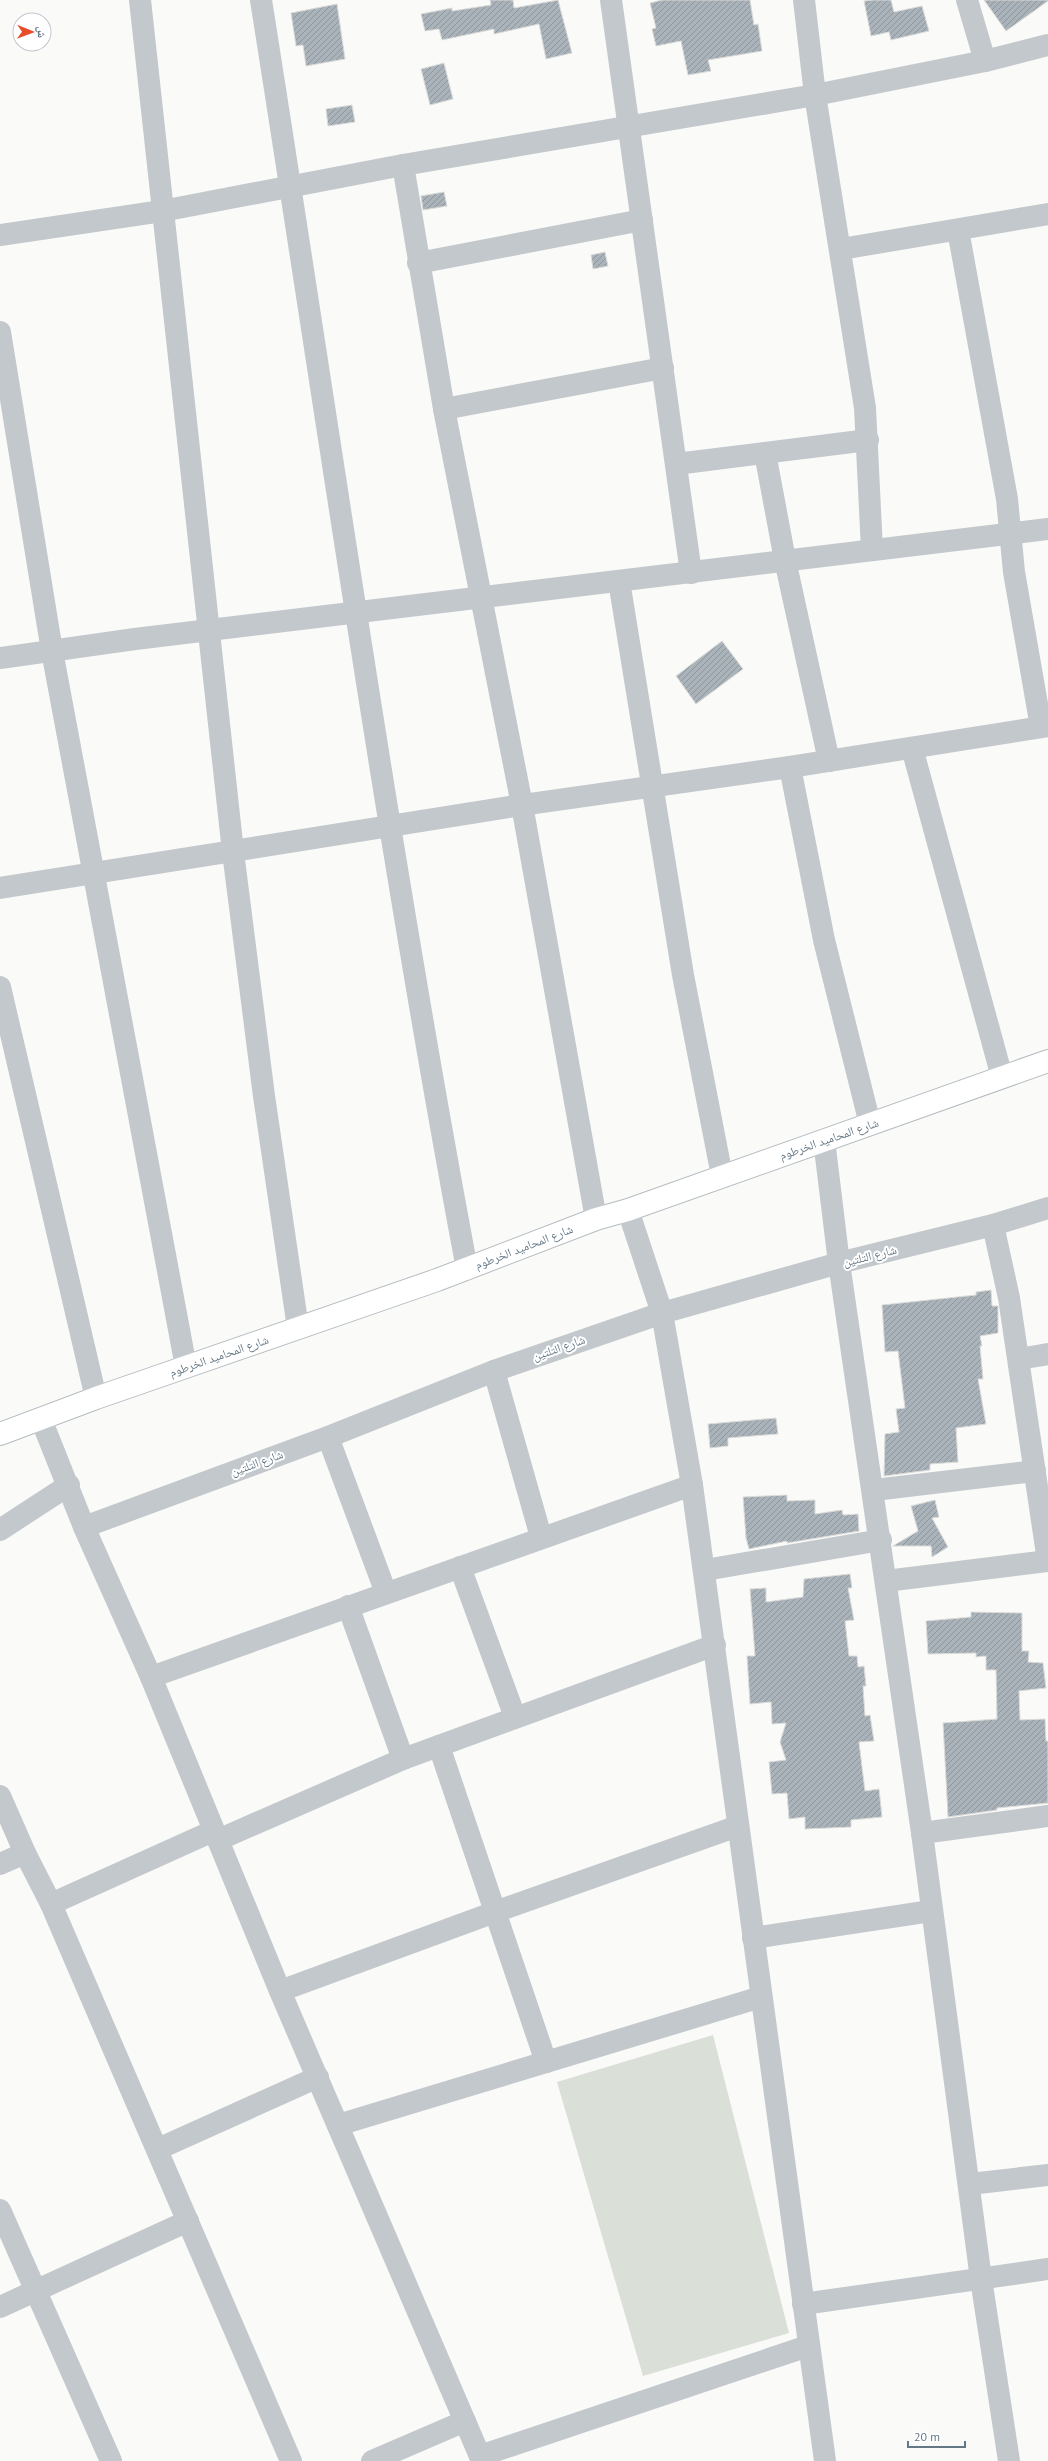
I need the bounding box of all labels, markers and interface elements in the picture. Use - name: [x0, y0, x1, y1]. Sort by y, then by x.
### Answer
- north arrow: [12, 12, 52, 52]
- text: ش: [34, 26, 49, 38]
- street label: شارع المحاميد الخرطوم: [777, 1115, 881, 1163]
- street label: شارع المحاميد الخرطوم: [473, 1221, 575, 1273]
- street label: شارع التلتين: [842, 1242, 898, 1270]
- street label: شارع المحاميد الخرطوم: [167, 1332, 271, 1380]
- street label: شارع التلتين: [531, 1332, 587, 1364]
- street label: شارع التلتين: [229, 1446, 285, 1480]
- scale bar: [908, 2423, 965, 2449]
- text: 20 m: [914, 2429, 940, 2444]

